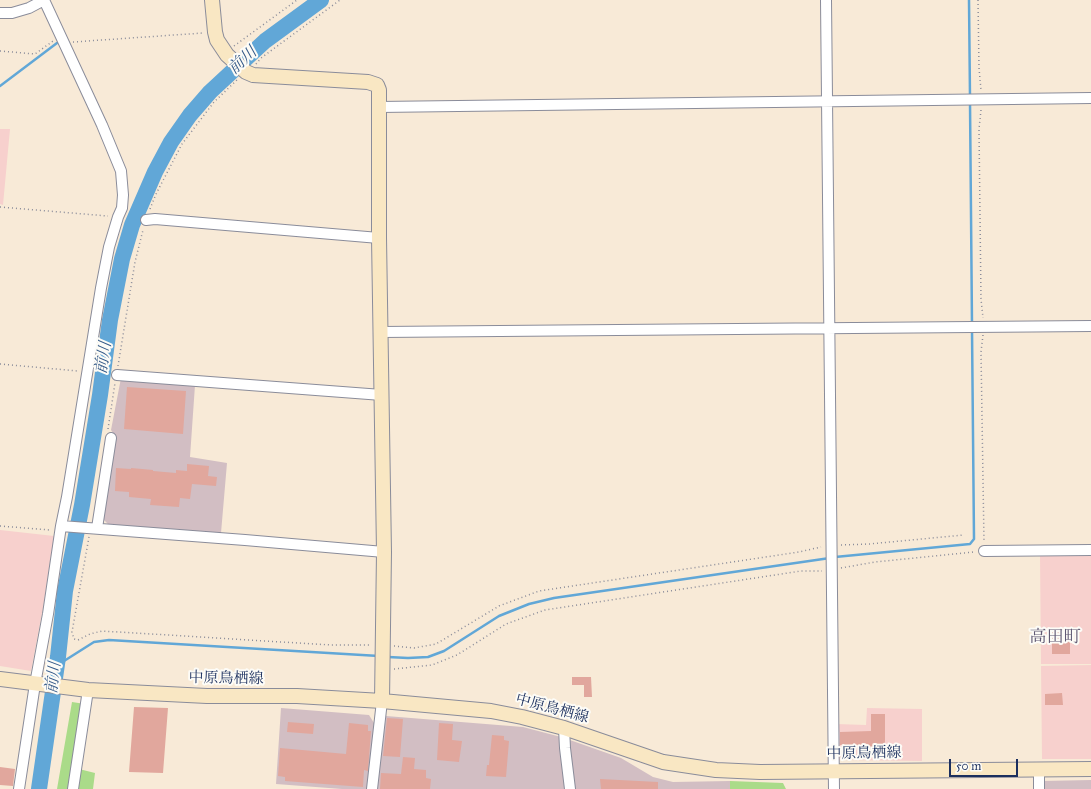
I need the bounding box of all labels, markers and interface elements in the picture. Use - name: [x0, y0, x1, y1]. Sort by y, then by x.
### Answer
- water label: 前川: [225, 43, 261, 79]
- water label: 前川: [92, 341, 116, 375]
- district label: 高田町: [1030, 628, 1080, 648]
- water label: 前川: [43, 661, 65, 695]
- street label: 中原鳥栖線: [188, 669, 264, 689]
- street label: 中原鳥栖線: [513, 691, 591, 727]
- street label: 中原鳥栖線: [826, 744, 902, 764]
- scale bar: [951, 751, 1020, 777]
- text: 50 m: [956, 759, 981, 773]

